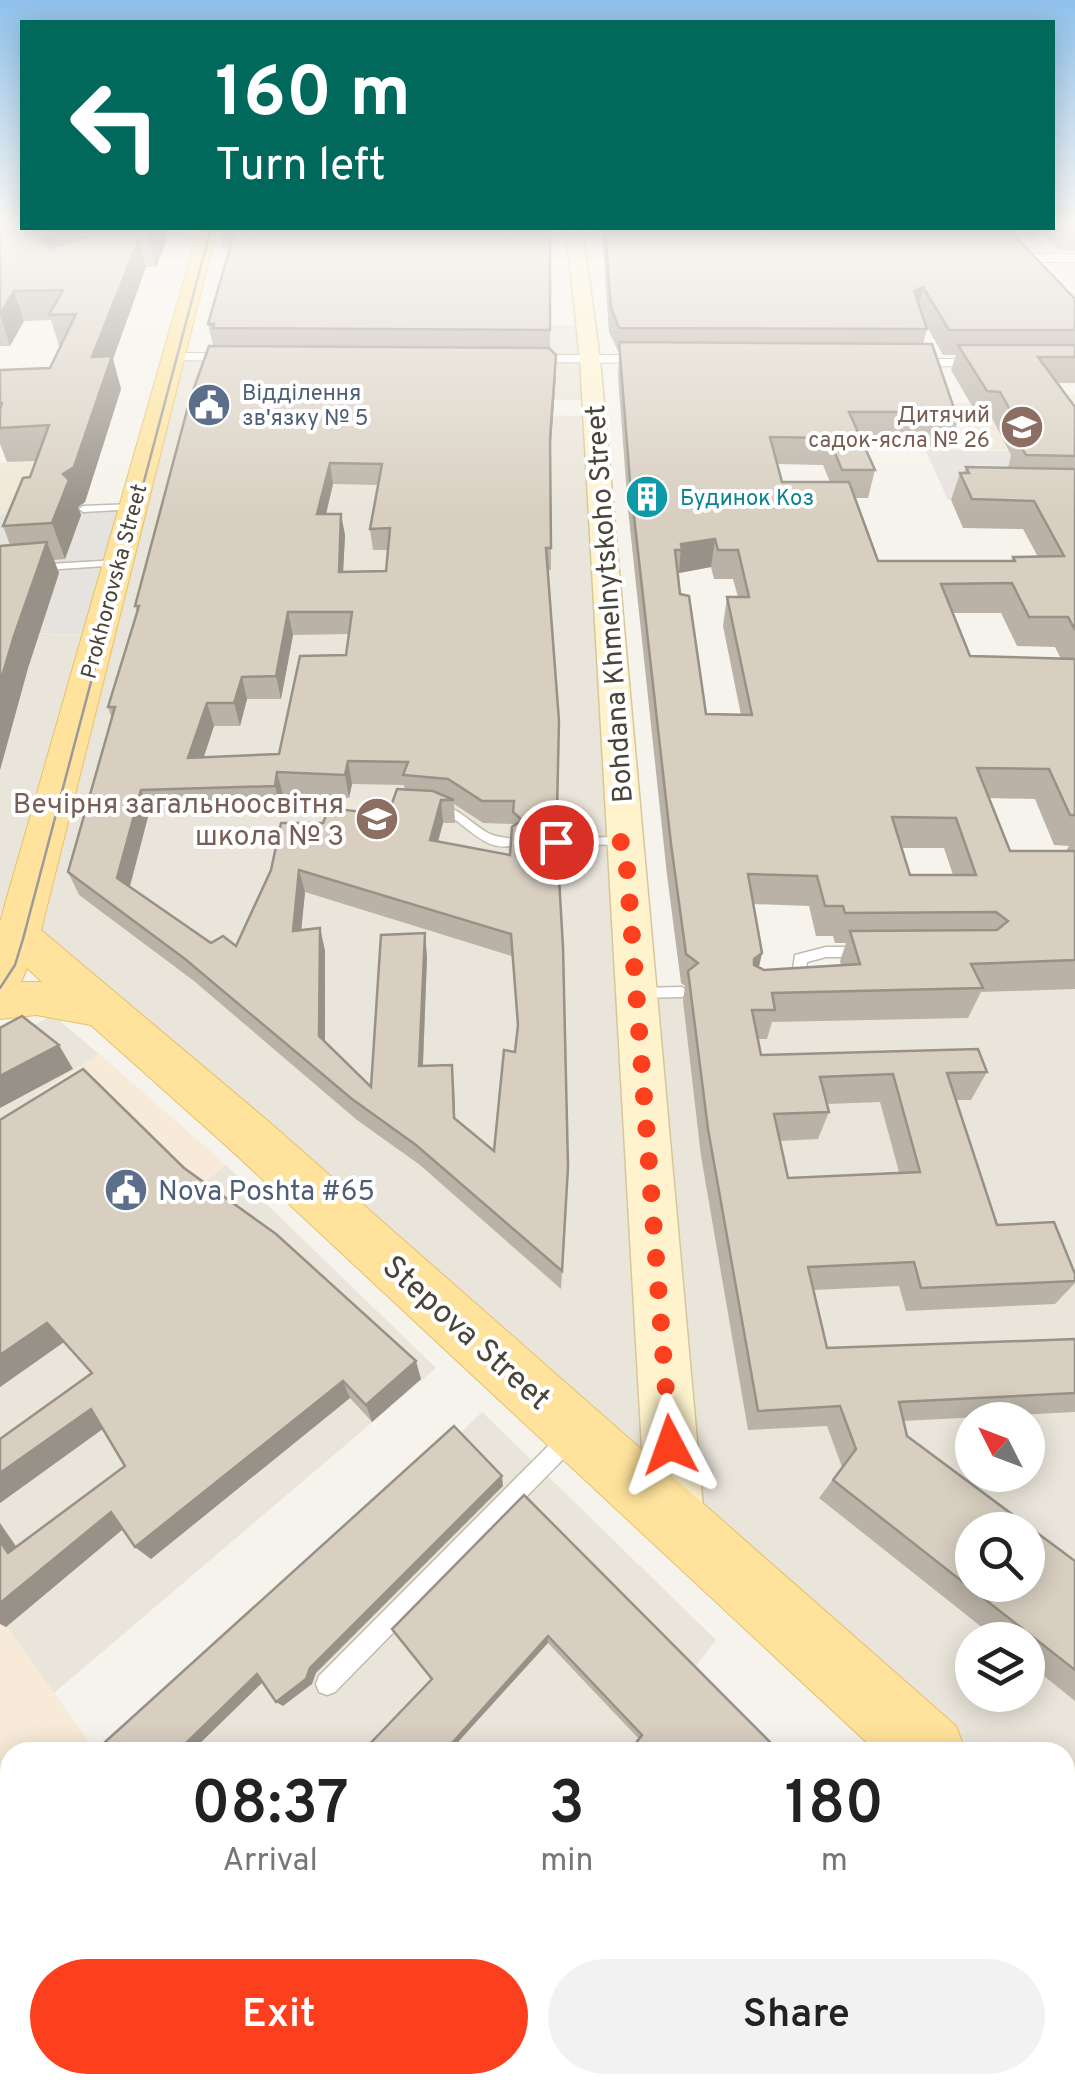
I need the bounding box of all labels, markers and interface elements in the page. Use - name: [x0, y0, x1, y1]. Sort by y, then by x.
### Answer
- text: 160 m: [215, 52, 411, 141]
- icon: left: [50, 60, 180, 190]
- text: Turn left: [215, 139, 386, 196]
- place label: Відділення зв'язку № 5: [242, 381, 368, 433]
- public building icon: Відділення зв'язку № 5: [186, 382, 232, 428]
- place label: Дитячий садок-ясла № 26: [808, 403, 990, 455]
- street label: Bohdana Khmelnytskoho Street: [579, 404, 643, 804]
- school or university icon: Дитячий садок-ясла № 26: [999, 404, 1045, 450]
- building icon: Будинок Коз: [624, 474, 670, 520]
- street label: Prokhorovska Street: [76, 481, 154, 682]
- place label: Будинок Коз: [680, 486, 814, 513]
- place label: Вечірня загальноосвітня школа № 3: [13, 788, 344, 856]
- school or university icon: Вечірня загальноосвітня школа № 3: [354, 796, 400, 842]
- pin: [514, 800, 599, 885]
- icon: arrive: [529, 815, 584, 870]
- public building icon: Nova Poshta #65: [103, 1167, 149, 1213]
- place label: Nova Poshta #65: [158, 1175, 375, 1211]
- street label: Stepova Street: [373, 1248, 557, 1420]
- position arrow: [618, 1393, 722, 1497]
- north arrow: [955, 1402, 1045, 1492]
- map controls: [955, 1402, 1045, 1712]
- button: search: [955, 1512, 1045, 1602]
- button: layers: [955, 1622, 1045, 1712]
- text: 08:37: [191, 1769, 349, 1845]
- text: 3: [549, 1769, 585, 1845]
- text: 180: [785, 1769, 884, 1845]
- text: Arrival: [222, 1842, 318, 1882]
- text: min: [540, 1842, 593, 1882]
- text: m: [821, 1842, 848, 1882]
- button: Exit: [30, 1959, 528, 2074]
- button: Share: [548, 1959, 1045, 2074]

